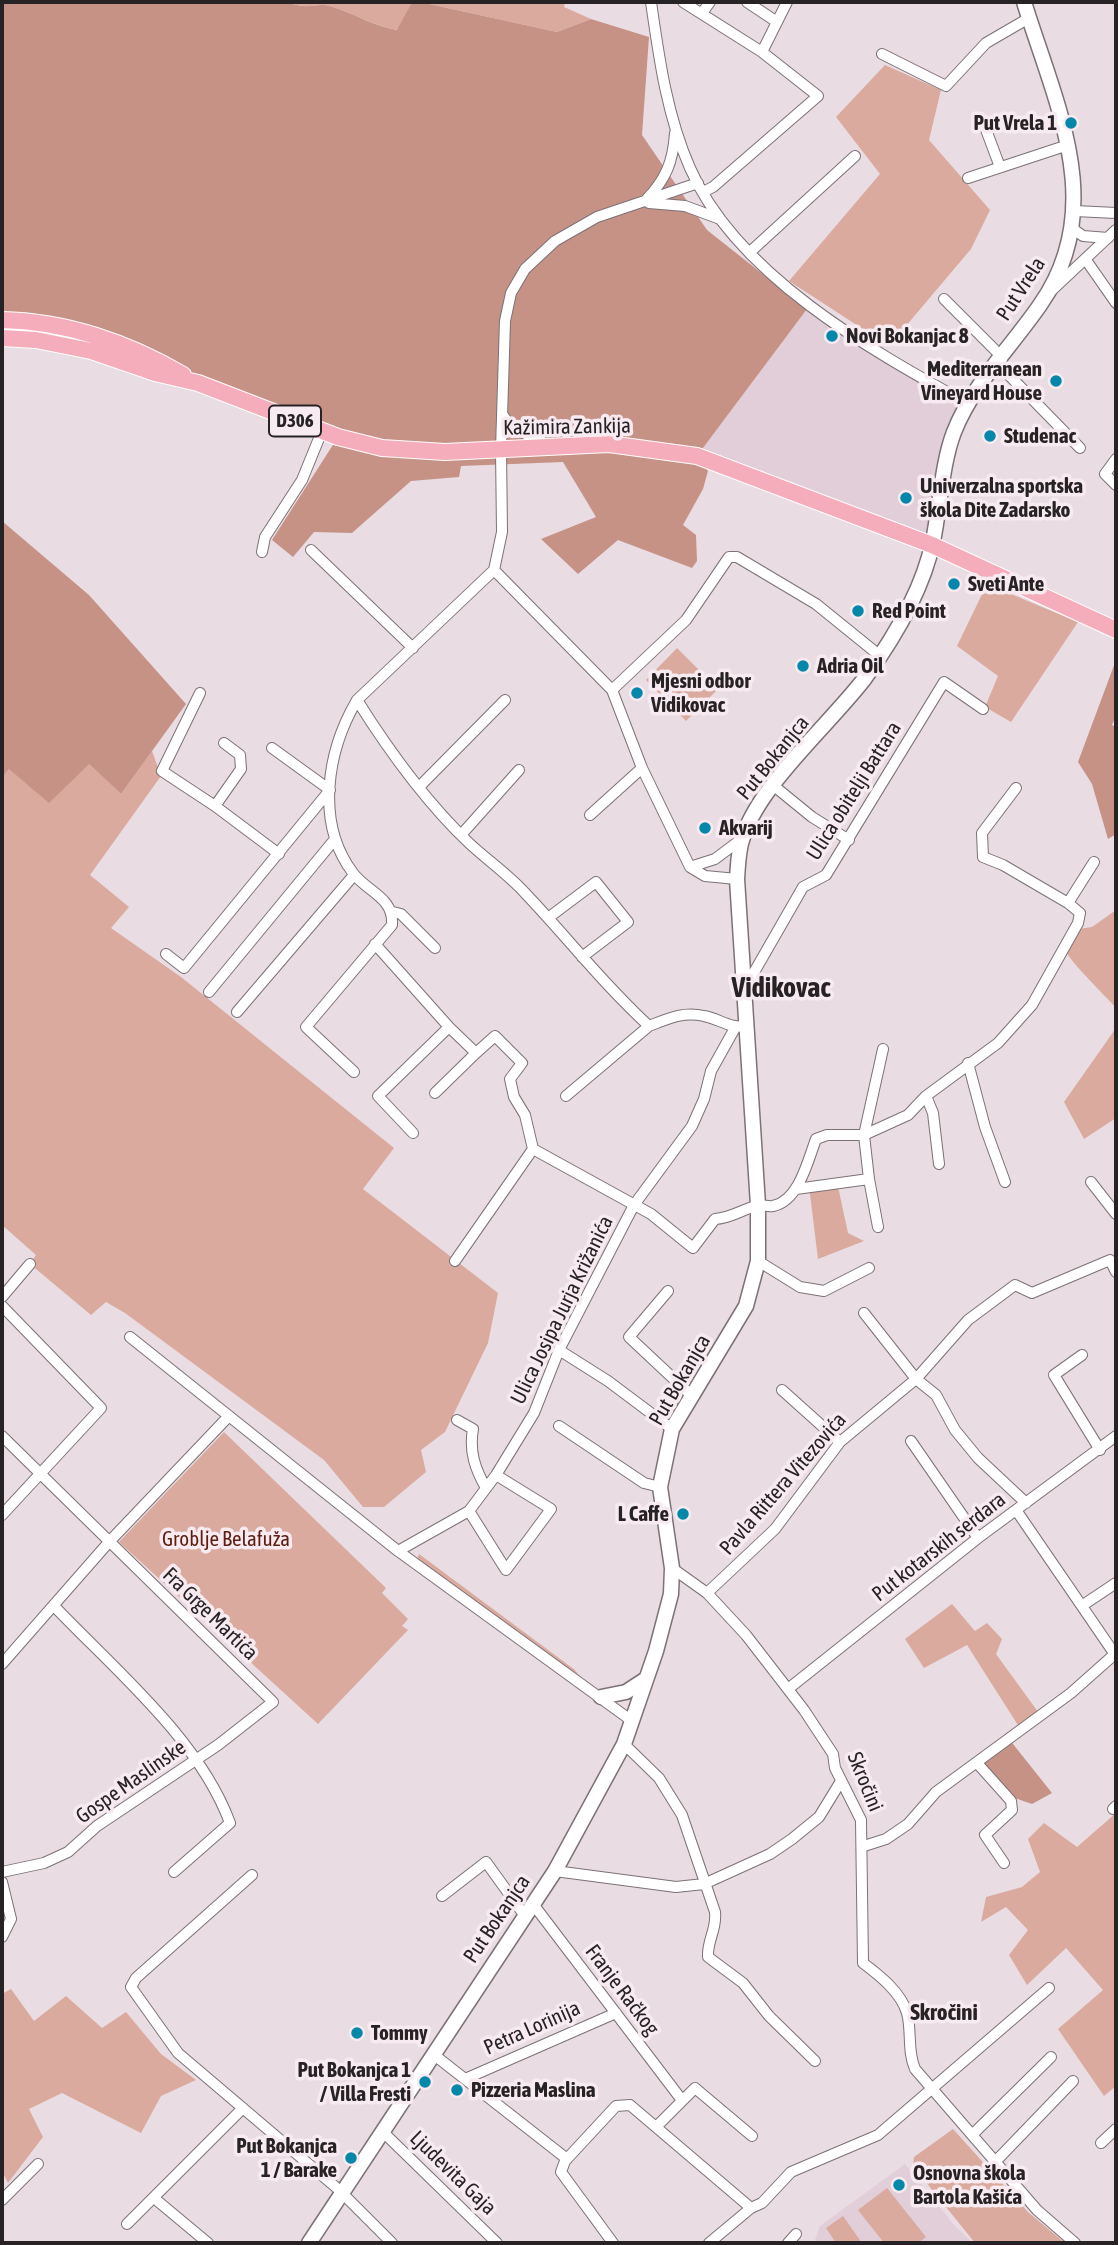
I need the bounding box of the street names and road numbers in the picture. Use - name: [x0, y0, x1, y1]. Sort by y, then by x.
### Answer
- street label: Put Vrela: [991, 252, 1051, 326]
- road number: D306: [269, 406, 321, 436]
- street label: Kažimira Zankija: [503, 413, 631, 441]
- street label: Put Bokanjca: [732, 711, 814, 805]
- street label: Ulica obitelji Battara: [801, 717, 907, 865]
- street label: Ulica Josipa Jurja Križanića: [505, 1212, 619, 1408]
- street label: Put Bokanjca: [644, 1330, 716, 1430]
- street label: Pavla Rittera Vitezovića: [714, 1408, 852, 1560]
- street label: Put kotarskih serdara: [867, 1487, 1011, 1607]
- street label: Fra Grge Martića: [157, 1562, 263, 1666]
- street label: Gospe Maslinske: [71, 1735, 191, 1829]
- street label: Skročini: [842, 1749, 888, 1815]
- street label: Put Bokanjca: [458, 1870, 536, 1968]
- street label: Franje Račkog: [580, 1940, 664, 2040]
- street label: Petra Lorinija: [480, 1996, 584, 2060]
- street label: Ljudevita Gaja: [405, 2126, 501, 2220]

